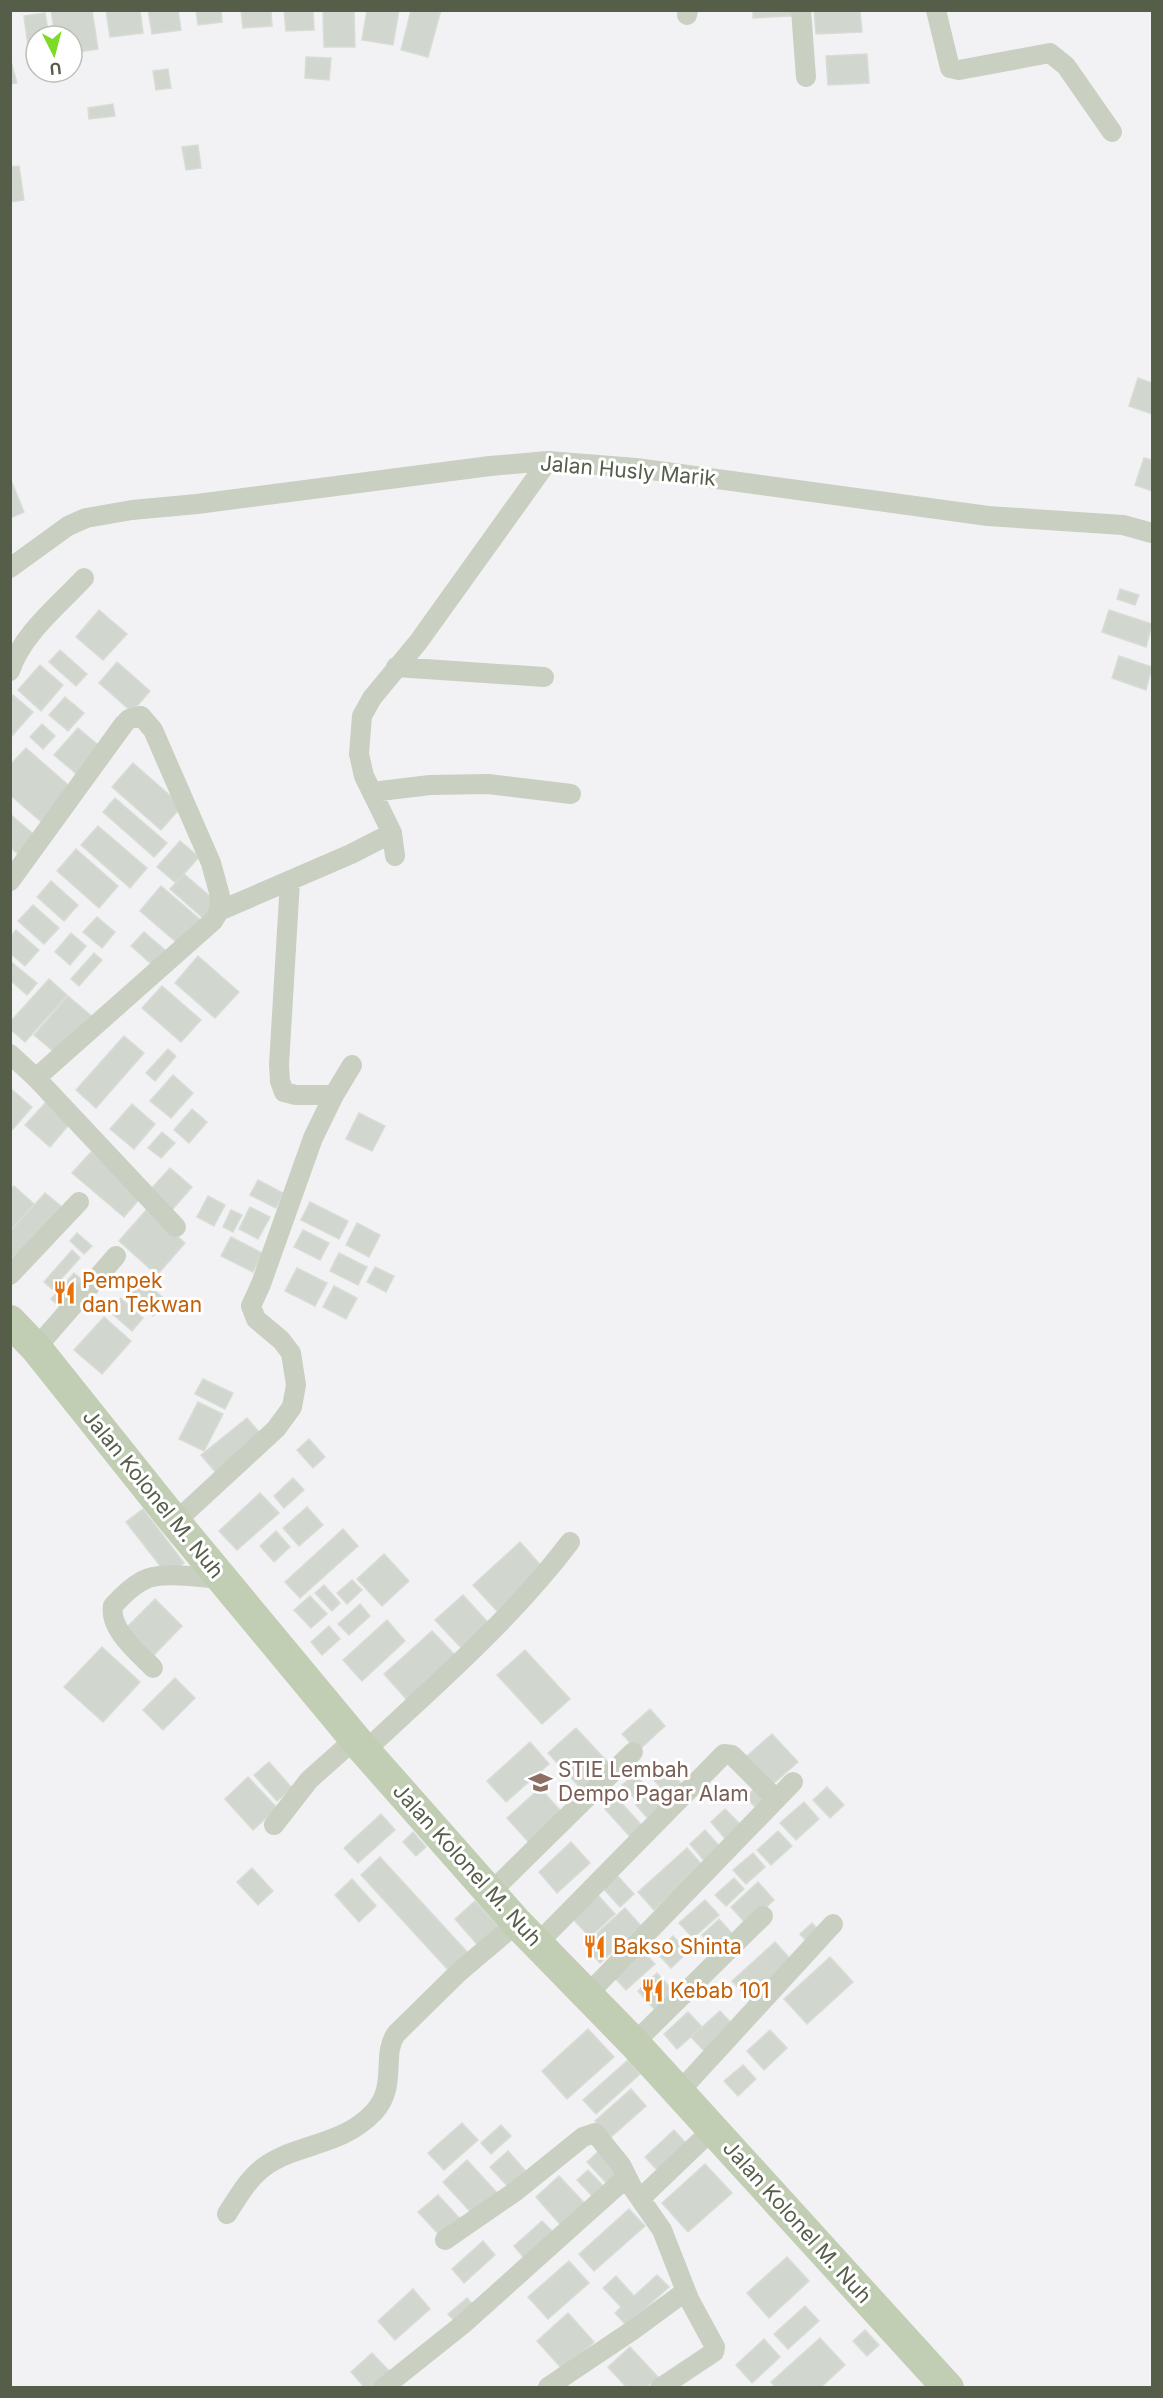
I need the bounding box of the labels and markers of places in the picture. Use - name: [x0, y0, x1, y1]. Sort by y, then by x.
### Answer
- place label: Pempek dan Tekwan: [82, 1268, 202, 1317]
- restaurant icon: Pempek dan Tekwan: [51, 1280, 77, 1306]
- place label: STIE Lembah Dempo Pagar Alam: [558, 1757, 749, 1806]
- school or university icon: STIE Lembah Dempo Pagar Alam: [527, 1769, 553, 1795]
- restaurant icon: Bakso Shinta: [582, 1934, 608, 1960]
- place label: Bakso Shinta: [613, 1934, 742, 1959]
- restaurant icon: Kebab 101: [639, 1978, 665, 2004]
- place label: Kebab 101: [670, 1978, 769, 2003]

